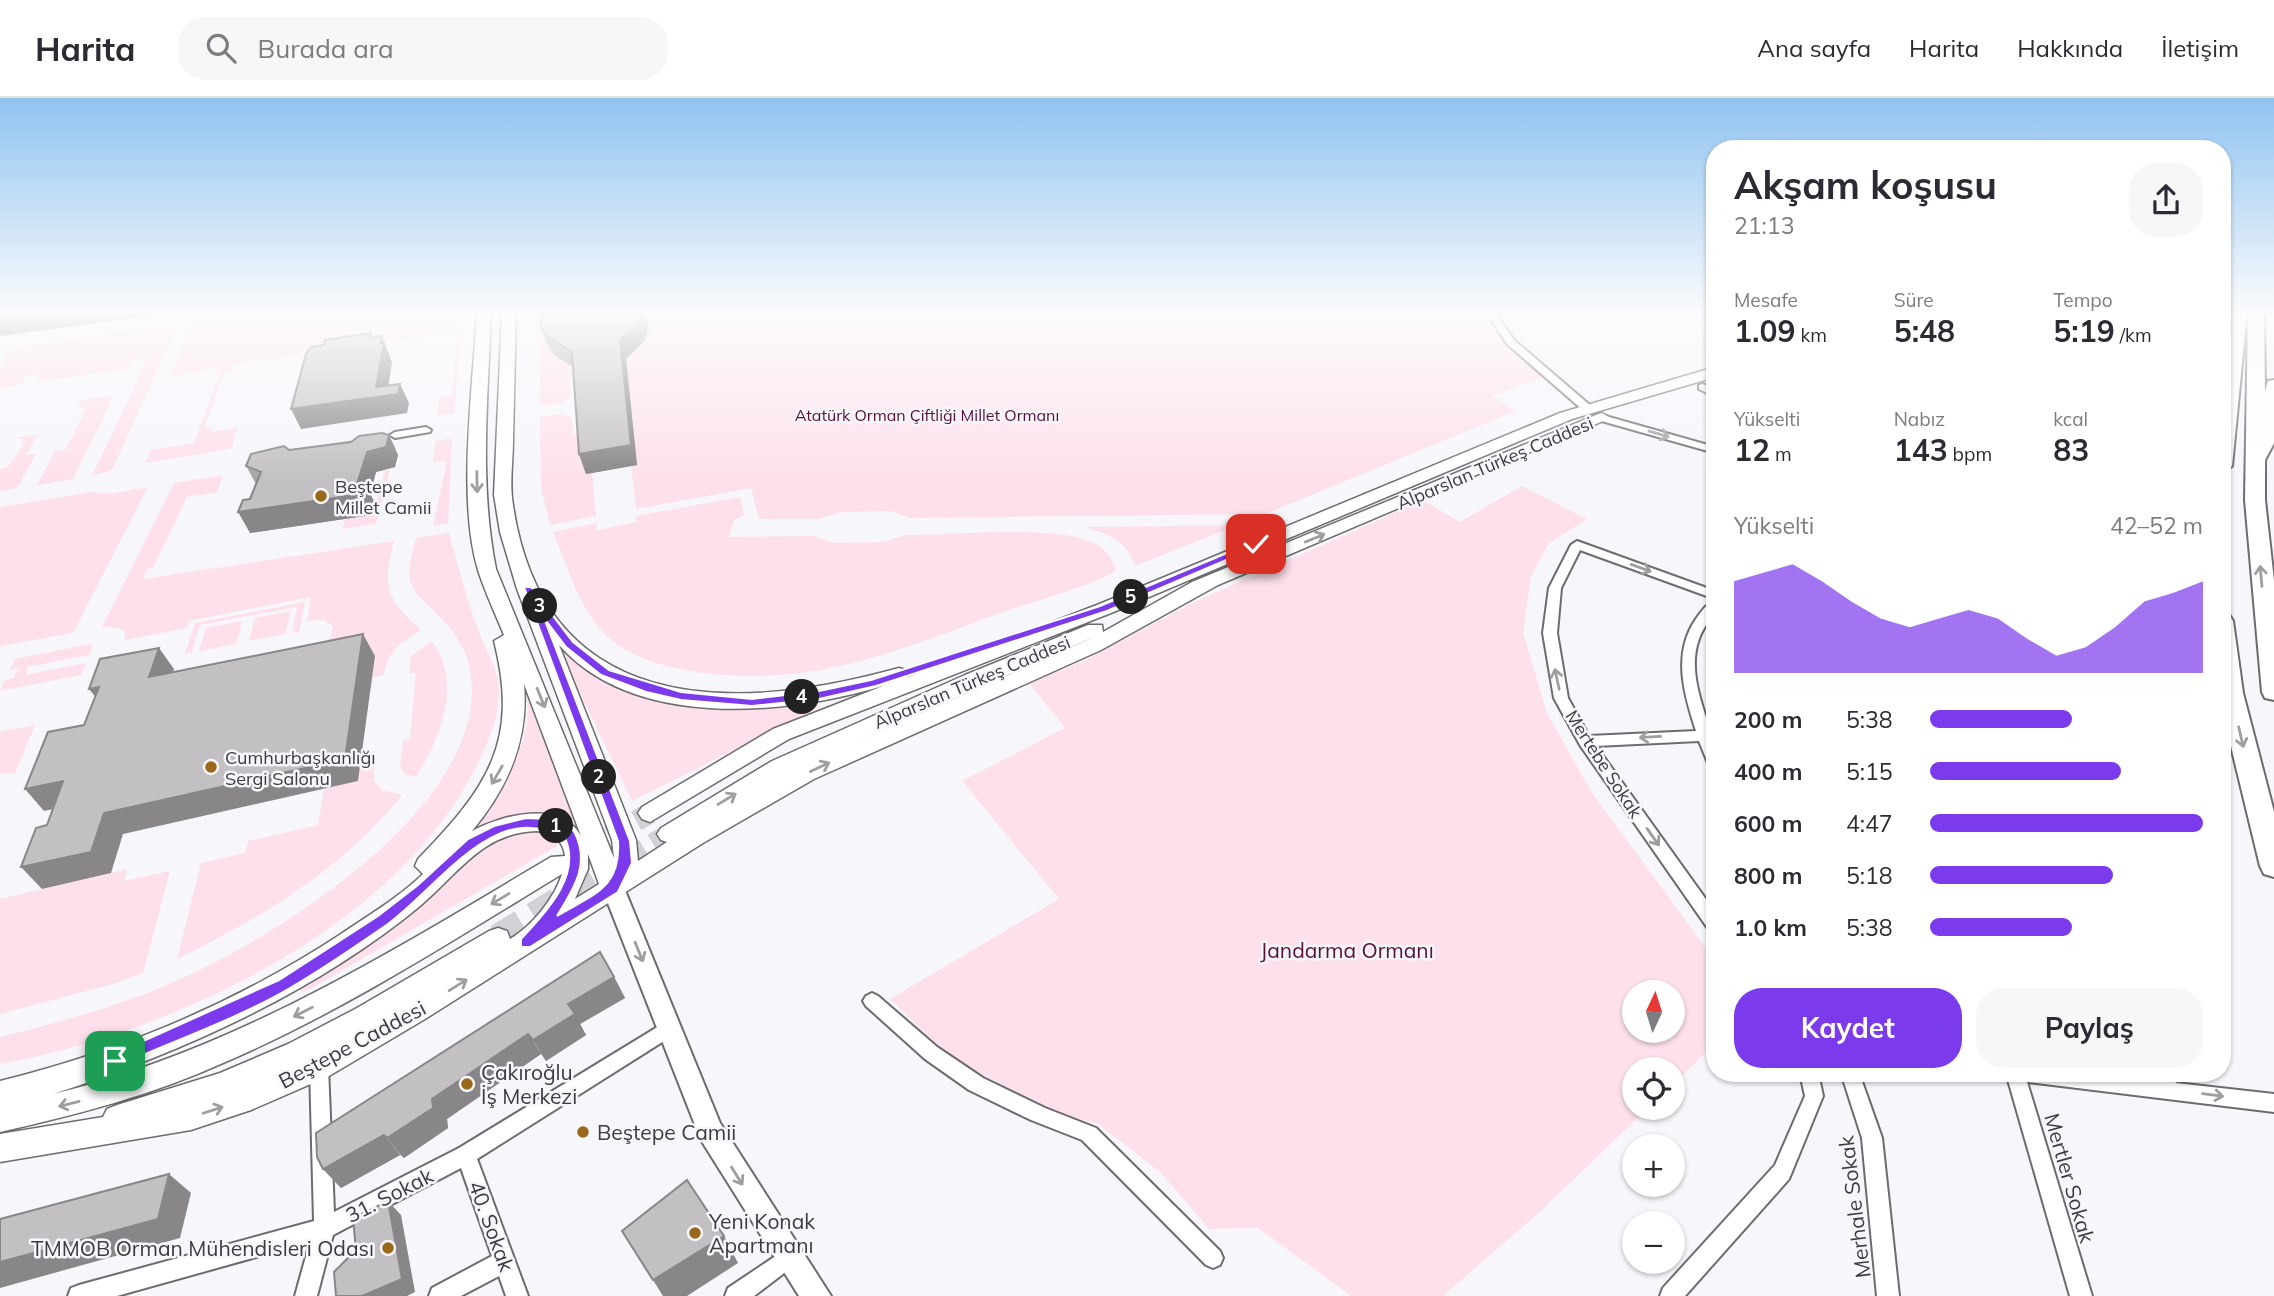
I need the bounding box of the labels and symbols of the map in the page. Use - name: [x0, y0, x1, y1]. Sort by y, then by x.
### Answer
- park label: Atatürk Orman Çiftliği Millet Ormanı: [795, 405, 1059, 425]
- street label: Alparslan Türkeş Caddesi: [1393, 411, 1597, 515]
- one-way arrow: [1647, 428, 1669, 441]
- one-way arrow: [470, 470, 484, 493]
- place label: Beştepe Millet Camii: [335, 475, 431, 519]
- marker: Beştepe Millet Camii: [313, 488, 329, 504]
- pin: [1226, 514, 1286, 574]
- one-way arrow: [1304, 531, 1326, 544]
- one-way arrow: [1630, 563, 1652, 575]
- one-way arrow: [2254, 565, 2267, 588]
- pin: 5: [1114, 580, 1148, 614]
- pin: 3: [522, 588, 558, 624]
- street label: Alparslan Türkeş Caddesi: [870, 630, 1074, 734]
- one-way arrow: [1549, 668, 1563, 691]
- pin: 4: [784, 680, 820, 714]
- one-way arrow: [535, 687, 548, 708]
- street label: Mertebe Sokak: [1561, 706, 1648, 823]
- one-way arrow: [2235, 725, 2248, 748]
- one-way arrow: [1639, 731, 1662, 744]
- place label: Cumhurbaşkanlığı Sergi Salonu: [225, 746, 376, 790]
- marker: Cumhurbaşkanlığı Sergi Salonu: [203, 759, 219, 775]
- pin: 2: [582, 760, 616, 794]
- one-way arrow: [808, 760, 830, 773]
- one-way arrow: [490, 765, 504, 785]
- one-way arrow: [717, 791, 737, 805]
- pin: 1: [538, 808, 574, 844]
- one-way arrow: [1646, 827, 1660, 846]
- one-way arrow: [491, 892, 511, 906]
- park label: Jandarma Ormanı: [1260, 937, 1434, 963]
- one-way arrow: [634, 940, 647, 962]
- one-way arrow: [448, 977, 467, 992]
- north arrow: [1622, 980, 1685, 1043]
- street label: Beştepe Caddesi: [274, 994, 430, 1094]
- one-way arrow: [293, 1005, 313, 1019]
- pin: [85, 1031, 145, 1091]
- place label: Çakıroğlu İş Merkezi: [481, 1059, 577, 1109]
- marker: Çakıroğlu İş Merkezi: [459, 1076, 475, 1092]
- one-way arrow: [2201, 1089, 2223, 1102]
- one-way arrow: [58, 1098, 81, 1111]
- one-way arrow: [201, 1103, 223, 1115]
- street label: Mertler Sokak: [2039, 1110, 2101, 1246]
- place label: Beştepe Camii: [597, 1119, 736, 1145]
- marker: Beştepe Camii: [575, 1124, 591, 1140]
- street label: Merhale Sokak: [1832, 1134, 1876, 1280]
- street label: 31. Sokak: [341, 1162, 437, 1228]
- one-way arrow: [731, 1165, 745, 1185]
- street label: 40. Sokak: [464, 1177, 520, 1275]
- place label: Yeni Konak Apartmanı: [708, 1208, 815, 1258]
- marker: Yeni Konak Apartmanı: [687, 1225, 703, 1241]
- place label: TMMOB Orman Mühendisleri Odası: [31, 1235, 374, 1261]
- marker: TMMOB Orman Mühendisleri Odası: [380, 1240, 396, 1256]

